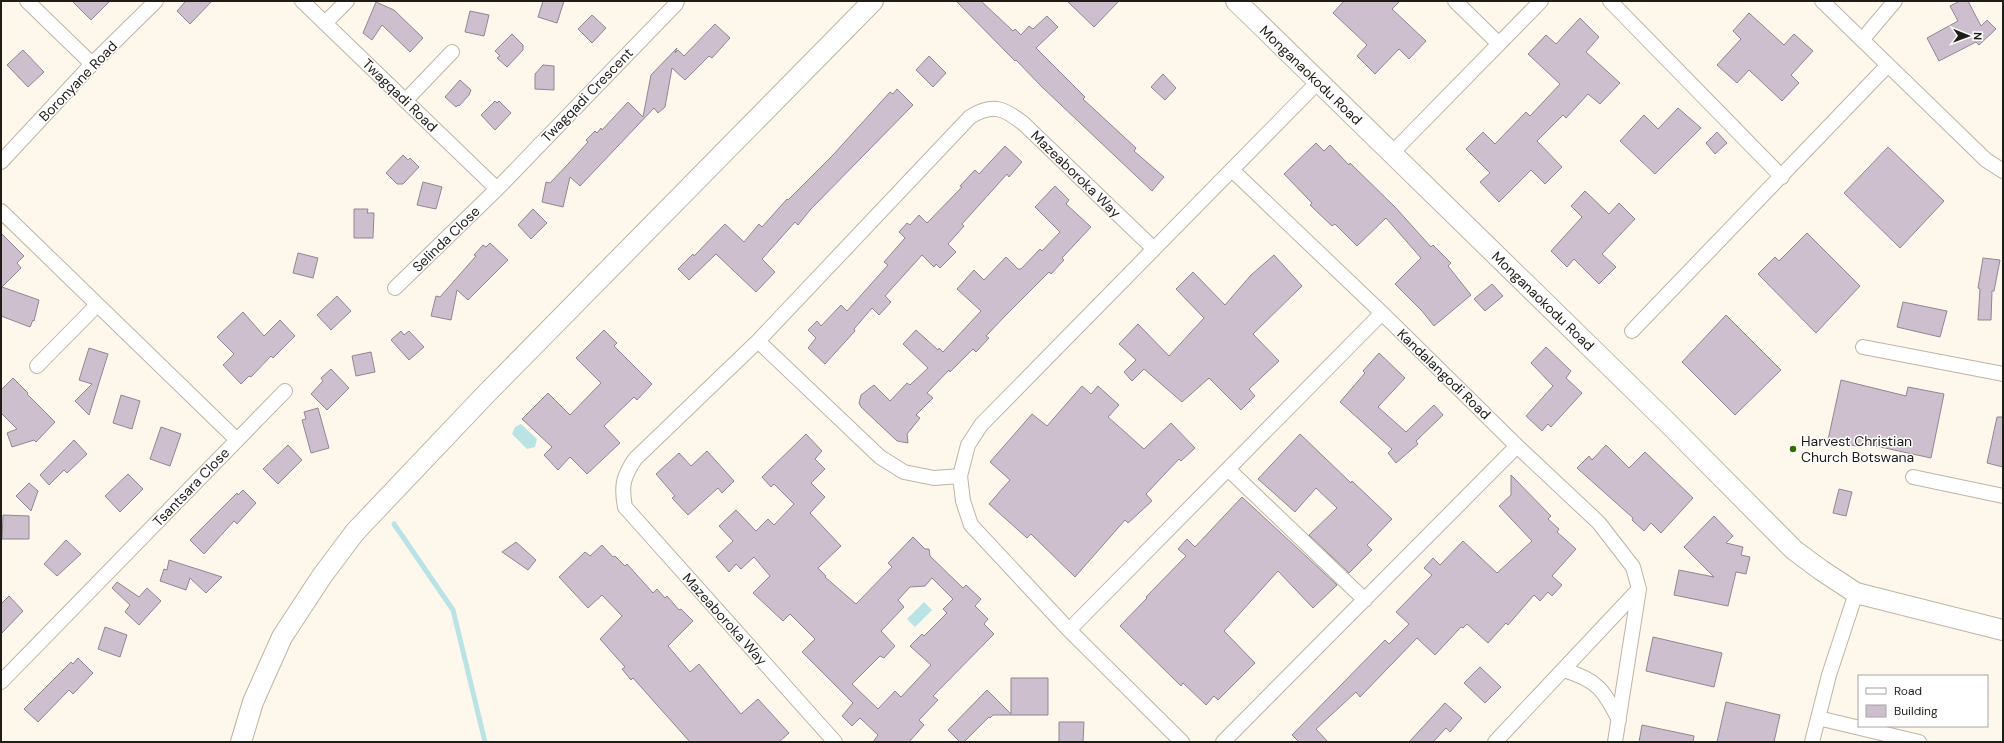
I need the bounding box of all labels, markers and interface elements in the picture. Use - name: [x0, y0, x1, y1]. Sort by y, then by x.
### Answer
- north arrow: [1948, 16, 1988, 56]
- street label: Monganaokodu Road: [1256, 21, 1366, 129]
- text: N: [1971, 32, 1985, 40]
- street label: Boronyane Road: [35, 37, 121, 125]
- street label: Twagqadi Crescent: [537, 44, 637, 146]
- street label: Twagqadi Road: [359, 55, 441, 135]
- street label: Mazeaboroka Way: [1027, 127, 1125, 222]
- street label: Selinda Close: [408, 202, 484, 276]
- street label: Monganaokodu Road: [1488, 247, 1598, 355]
- street label: Kandalangodi Road: [1394, 325, 1494, 423]
- place label: Harvest Christian Church Botswana: [1801, 432, 1914, 466]
- street label: Tsantsara Close: [149, 444, 233, 530]
- marker: Harvest Christian Church Botswana: [1788, 444, 1798, 454]
- street label: Mazeaboroka Way: [679, 569, 771, 669]
- legend: [1858, 675, 1988, 727]
- text: Road: [1894, 683, 1922, 699]
- text: Building: [1894, 703, 1938, 719]

